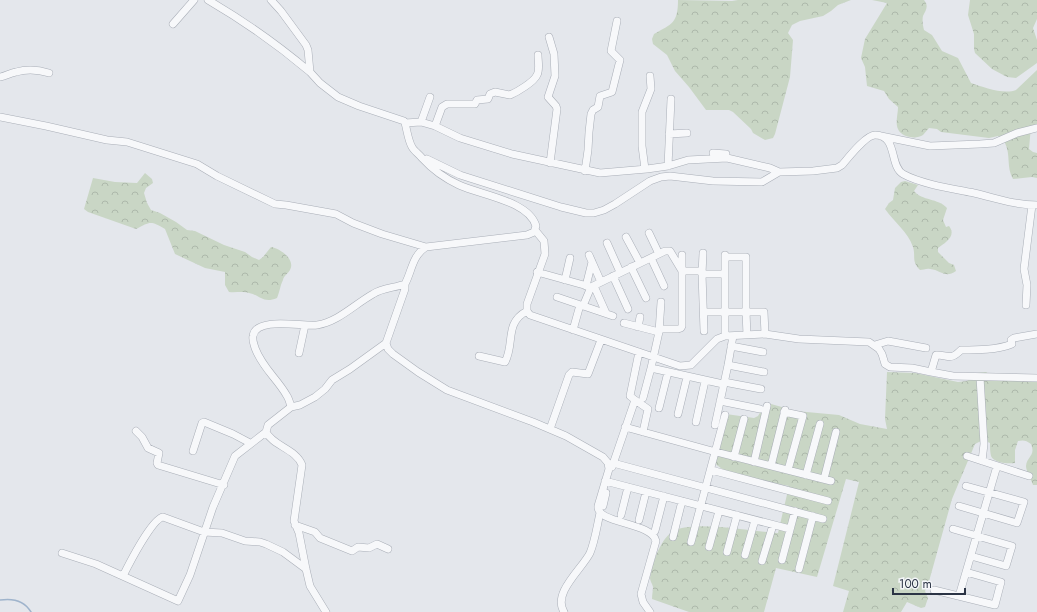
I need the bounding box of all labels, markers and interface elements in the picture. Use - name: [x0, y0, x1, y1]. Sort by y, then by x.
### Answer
- scale bar: [893, 570, 965, 596]
- text: 100 m: [899, 575, 932, 593]

